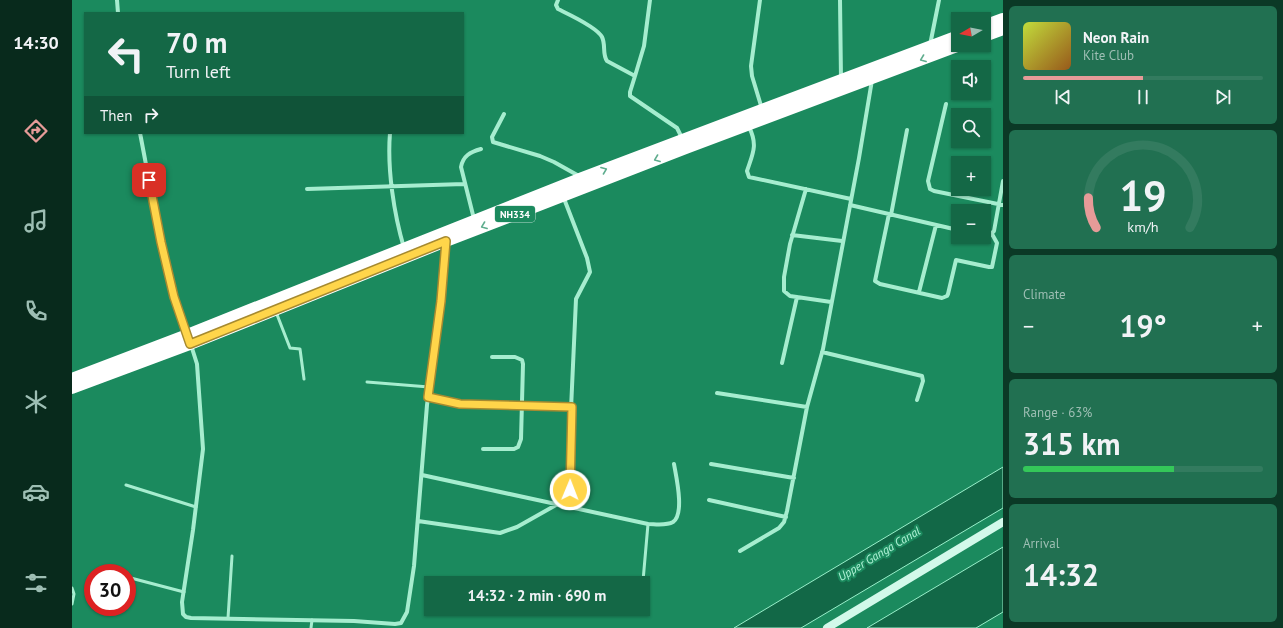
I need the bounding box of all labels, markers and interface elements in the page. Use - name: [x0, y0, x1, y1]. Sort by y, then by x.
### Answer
- north arrow: [951, 12, 991, 52]
- map controls: [951, 12, 991, 244]
- text: 70 m: [166, 24, 227, 61]
- icon: left: [100, 28, 152, 80]
- text: Neon Rain: [1083, 28, 1149, 47]
- text: 14:30: [13, 31, 59, 54]
- text: Kite Club: [1083, 47, 1134, 64]
- one-way arrow: [920, 54, 927, 62]
- text: Turn left: [166, 60, 231, 83]
- button: sound: [951, 60, 991, 100]
- icon: previous: [1052, 86, 1074, 108]
- icon: pause: [1132, 86, 1154, 108]
- icon: next: [1212, 86, 1234, 108]
- icon: right: [140, 104, 162, 126]
- text: Then: [100, 106, 132, 125]
- button: search: [951, 108, 991, 148]
- icon: directions: [22, 117, 50, 145]
- one-way arrow: [654, 155, 661, 163]
- button: +: [951, 156, 991, 196]
- pin: [132, 163, 166, 197]
- one-way arrow: [600, 167, 607, 175]
- text: 19: [1119, 168, 1167, 221]
- icon: arrive: [138, 169, 160, 191]
- button: −: [951, 204, 991, 244]
- road number: NH334: [495, 206, 535, 222]
- icon: music: [22, 207, 50, 235]
- text: km/h: [1127, 216, 1159, 235]
- one-way arrow: [480, 222, 487, 230]
- text: Climate: [1023, 286, 1066, 303]
- icon: phone: [22, 297, 50, 325]
- text: 19°: [1119, 306, 1167, 345]
- text: −: [1023, 312, 1034, 340]
- text: +: [1252, 312, 1263, 340]
- icon: climate: [22, 388, 50, 416]
- text: Range · 63%: [1023, 404, 1092, 421]
- text: 315 km: [1023, 424, 1121, 463]
- position arrow: [549, 469, 591, 511]
- icon: car: [22, 478, 50, 506]
- water label: Upper Ganga Canal: [835, 523, 923, 584]
- text: Arrival: [1023, 535, 1059, 552]
- text: 14:32: [1023, 555, 1099, 594]
- speed limit sign: 30: [84, 564, 136, 616]
- icon: filters: [22, 569, 50, 597]
- text: 14:32 · 2 min · 690 m: [468, 586, 606, 605]

